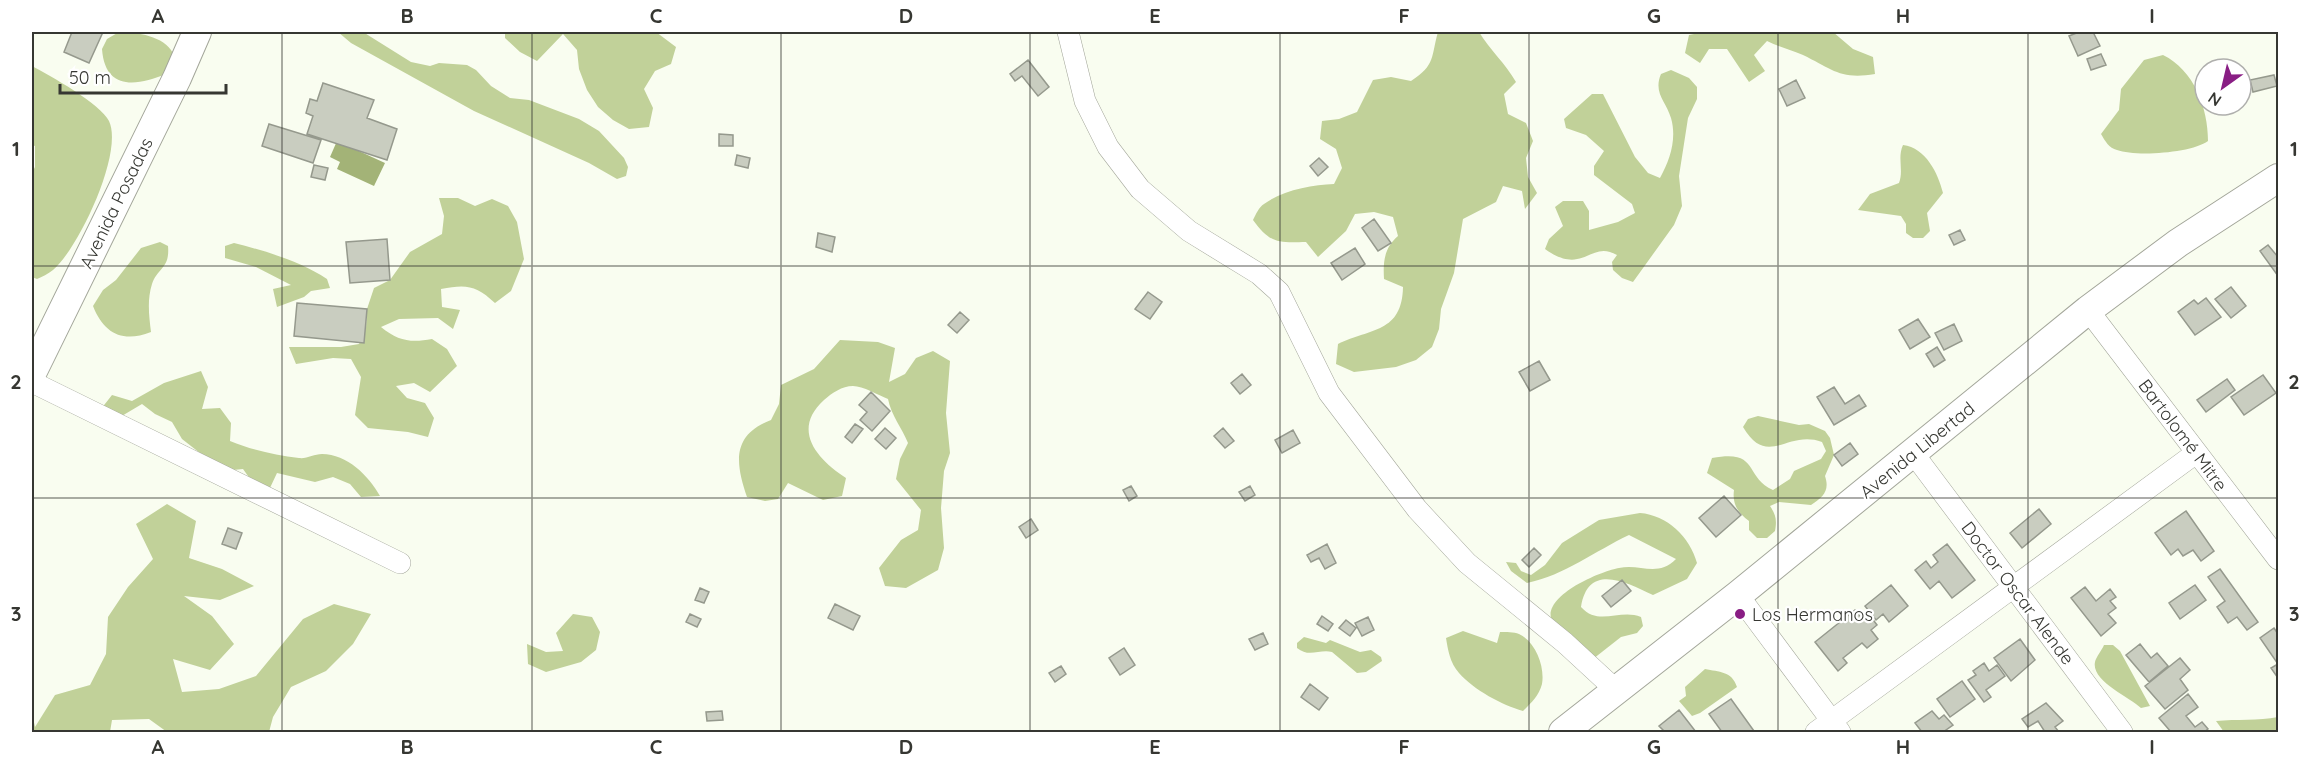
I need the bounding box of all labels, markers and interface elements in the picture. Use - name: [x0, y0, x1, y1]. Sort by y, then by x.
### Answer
- text: A: [152, 3, 165, 28]
- text: B: [400, 3, 414, 28]
- text: C: [650, 3, 663, 28]
- text: D: [899, 3, 913, 28]
- text: E: [1149, 3, 1161, 28]
- text: F: [1398, 3, 1410, 28]
- text: G: [1647, 3, 1661, 28]
- text: H: [1896, 3, 1910, 28]
- text: I: [2149, 3, 2155, 28]
- scale bar: [60, 57, 226, 95]
- north arrow: [2193, 57, 2253, 117]
- text: 50 m: [69, 66, 111, 89]
- text: N: [2204, 88, 2225, 111]
- street label: Avenida Posadas: [74, 134, 158, 272]
- text: 1: [12, 136, 20, 161]
- text: 1: [2290, 136, 2298, 161]
- text: 2: [10, 369, 22, 394]
- text: 2: [2288, 369, 2300, 394]
- street label: Bartolomé Mitre: [2133, 374, 2233, 496]
- street label: Avenida Libertad: [1855, 397, 1979, 503]
- street label: Doctor Oscar Alende: [1957, 517, 2079, 669]
- text: 3: [11, 601, 21, 626]
- text: 3: [2289, 601, 2299, 626]
- place label: Los Hermanos: [1752, 603, 1873, 626]
- marker: Los Hermanos: [1733, 607, 1747, 621]
- text: A: [152, 734, 165, 759]
- text: B: [400, 734, 414, 759]
- text: C: [650, 734, 663, 759]
- text: D: [899, 734, 913, 759]
- text: E: [1149, 734, 1161, 759]
- text: F: [1398, 734, 1410, 759]
- text: G: [1647, 734, 1661, 759]
- text: H: [1896, 734, 1910, 759]
- text: I: [2149, 734, 2155, 759]

